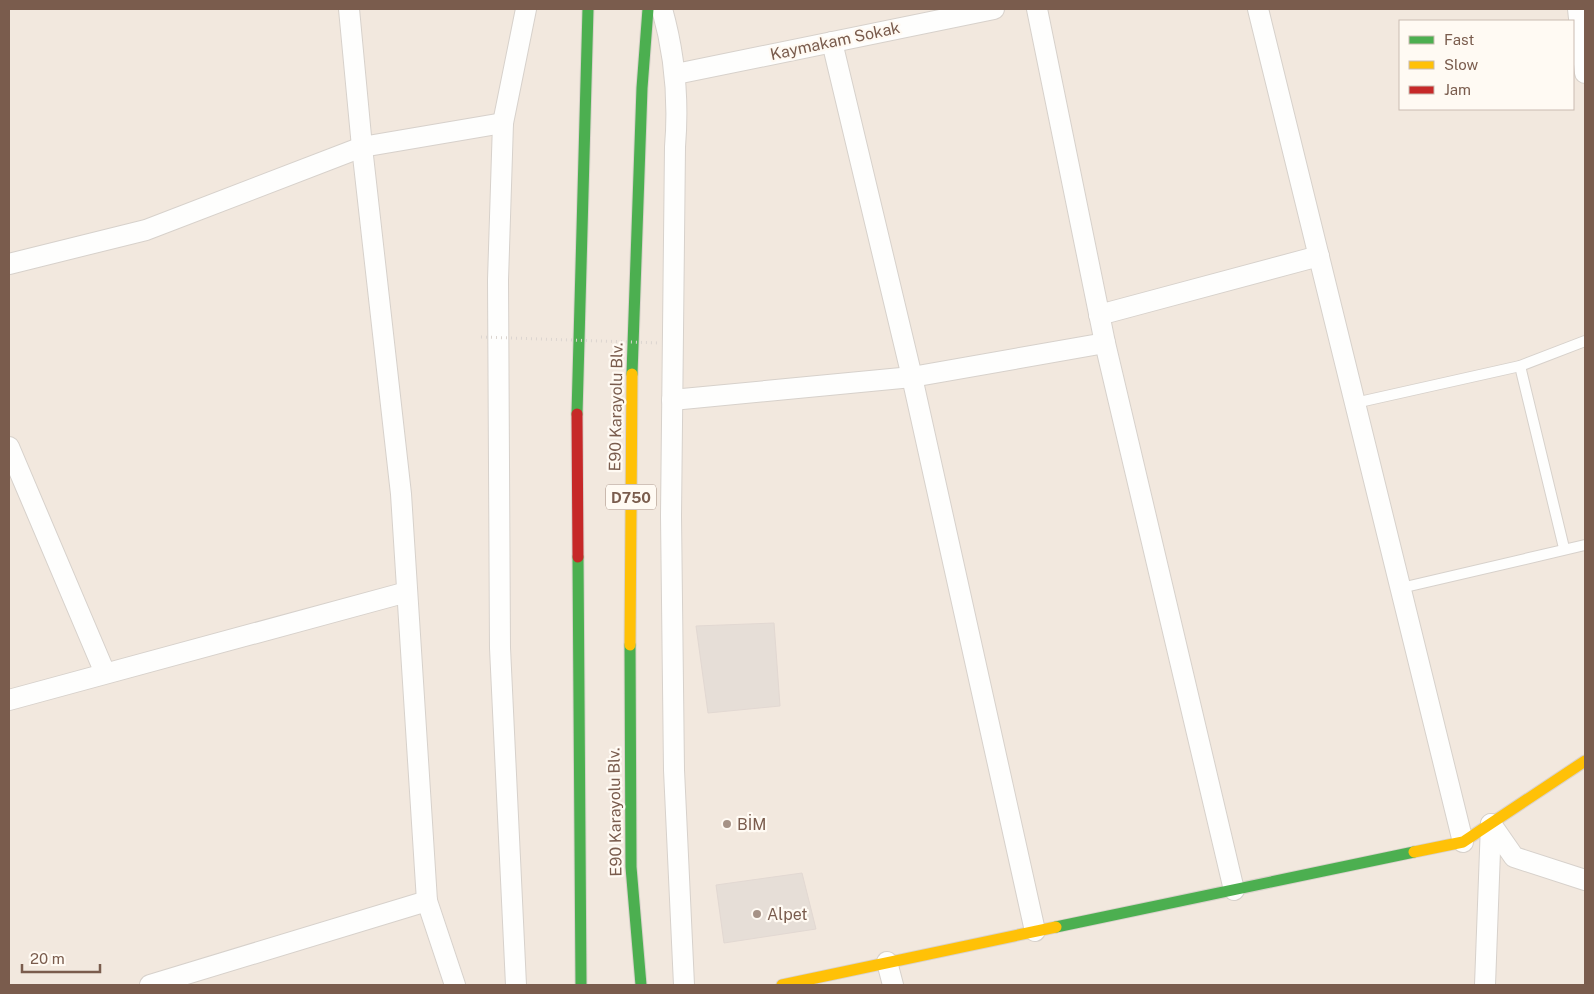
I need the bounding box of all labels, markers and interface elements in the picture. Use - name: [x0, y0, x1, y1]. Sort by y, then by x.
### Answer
- street label: Kaymakam Sokak: [768, 18, 902, 64]
- legend: [1399, 20, 1574, 110]
- text: Fast: [1444, 31, 1474, 48]
- text: Slow: [1444, 56, 1479, 73]
- text: Jam: [1444, 81, 1471, 98]
- street label: E90 Karayolu Blv.: [605, 342, 627, 472]
- road number: D750: [606, 484, 656, 510]
- street label: E90 Karayolu Blv.: [604, 747, 626, 877]
- place label: BİM: [737, 814, 767, 834]
- marker: BİM: [721, 818, 733, 830]
- place label: Alpet: [767, 905, 808, 924]
- marker: Alpet: [751, 908, 763, 920]
- scale bar: [22, 942, 100, 974]
- text: 20 m: [30, 950, 65, 967]

